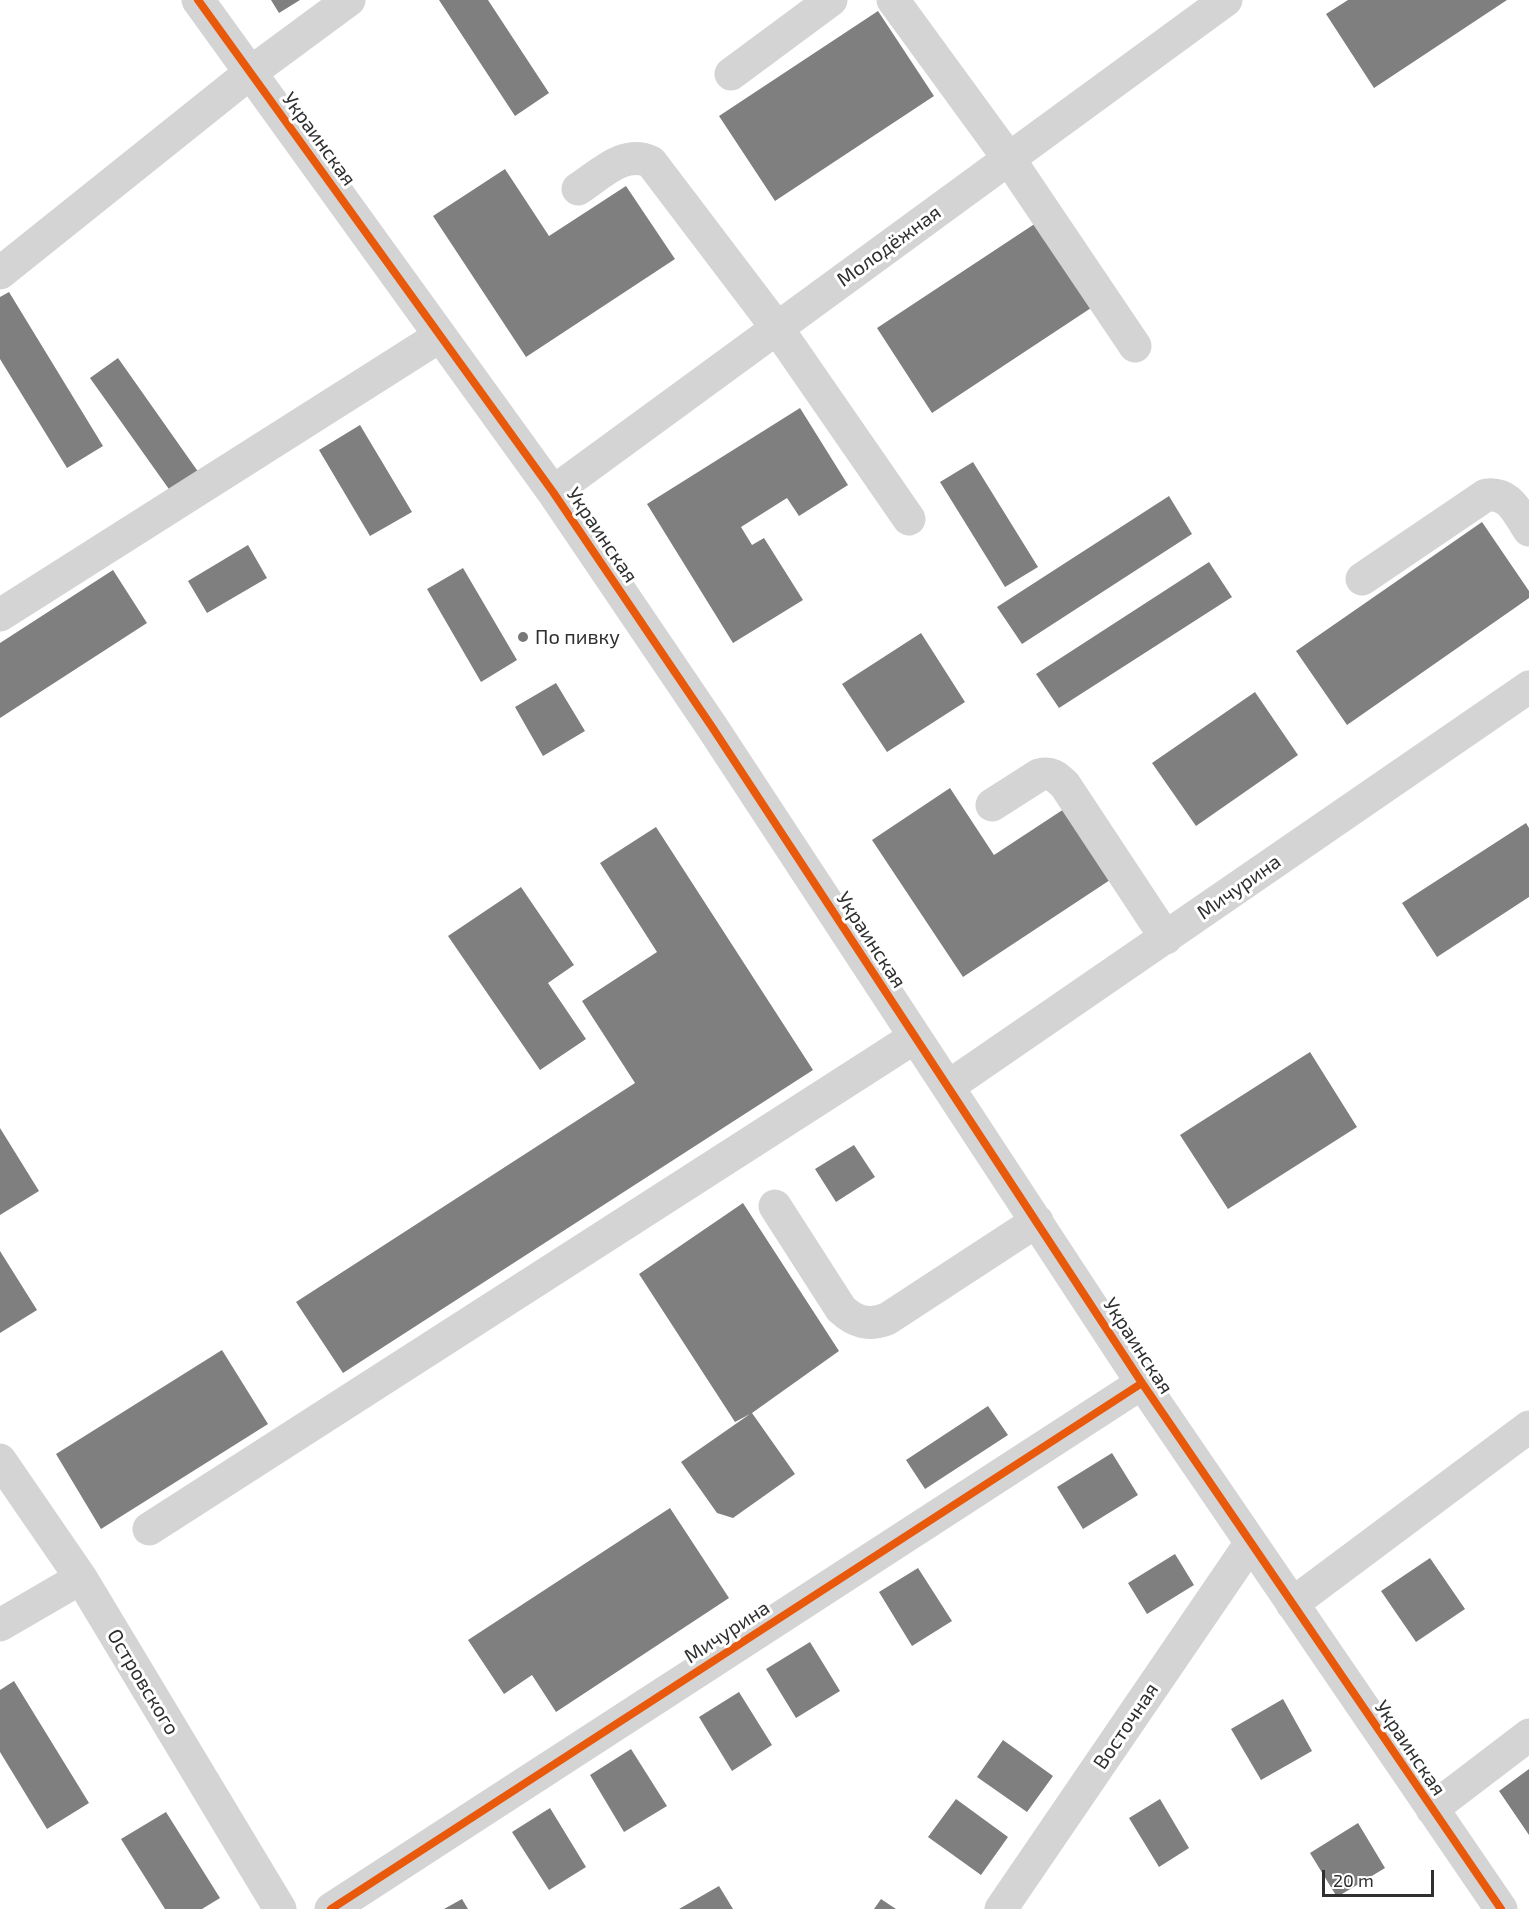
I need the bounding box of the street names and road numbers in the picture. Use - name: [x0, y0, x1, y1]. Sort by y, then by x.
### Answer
- street label: Украинская: [277, 87, 361, 191]
- street label: Молодёжная: [832, 200, 946, 292]
- street label: Украинская: [561, 483, 643, 587]
- street label: Мичурина: [1193, 849, 1285, 925]
- street label: Украинская: [831, 887, 911, 993]
- street label: Украинская: [1098, 1293, 1178, 1399]
- street label: Мичурина: [680, 1596, 774, 1668]
- street label: Островского: [102, 1625, 184, 1739]
- street label: Восточная: [1088, 1678, 1164, 1774]
- street label: Украинская: [1369, 1696, 1451, 1800]

